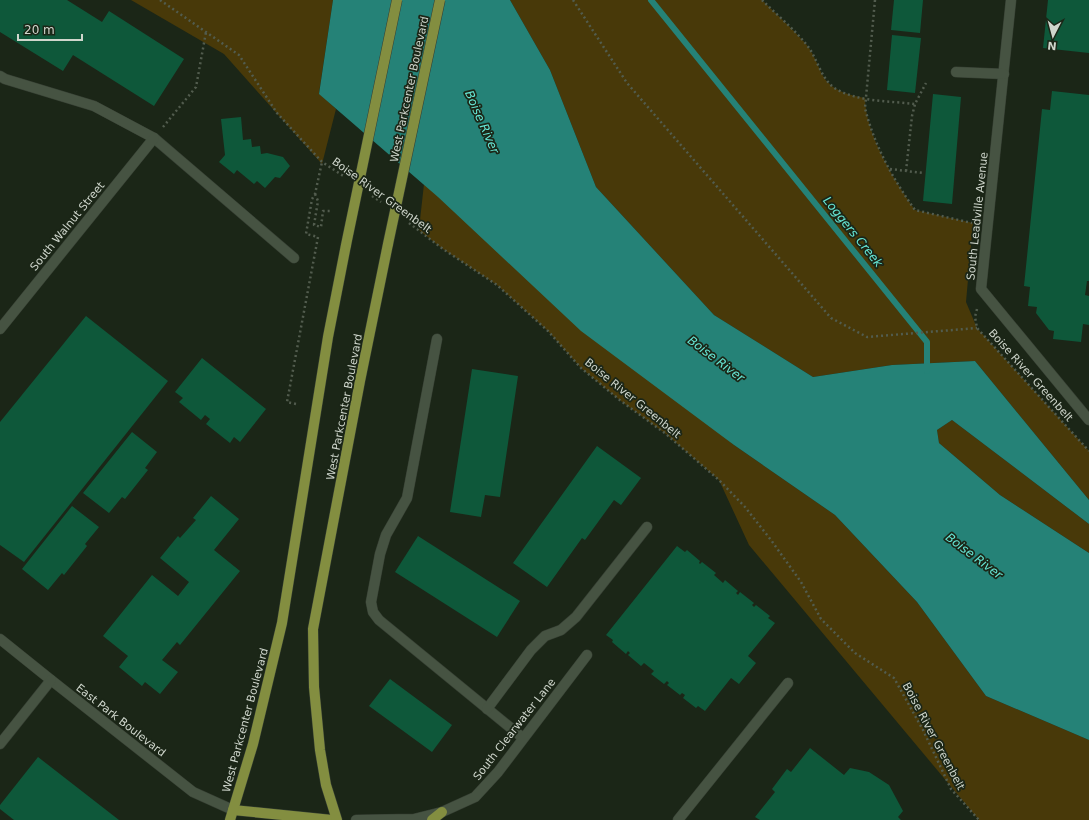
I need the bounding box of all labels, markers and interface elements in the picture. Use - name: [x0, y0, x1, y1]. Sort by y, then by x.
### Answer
- street label: West Parkcenter Boulevard: [388, 15, 431, 163]
- scale bar: [18, 16, 82, 42]
- north arrow: [1033, 16, 1073, 56]
- text: 20 m: [24, 23, 55, 37]
- text: N: [1047, 39, 1057, 52]
- water label: Boise River: [462, 88, 503, 157]
- street label: South Leadville Avenue: [964, 151, 991, 281]
- street label: Boise River Greenbelt: [329, 155, 435, 236]
- street label: South Walnut Street: [28, 179, 108, 273]
- water label: Loggers Creek: [820, 194, 886, 271]
- street label: Boise River Greenbelt: [986, 326, 1076, 425]
- street label: West Parkcenter Boulevard: [324, 333, 365, 481]
- water label: Boise River: [685, 333, 748, 386]
- street label: Boise River Greenbelt: [582, 356, 684, 442]
- water label: Boise River: [943, 530, 1006, 583]
- street label: West Parkcenter Boulevard: [220, 647, 271, 794]
- street label: South Clearwater Lane: [471, 676, 558, 783]
- street label: Boise River Greenbelt: [900, 680, 968, 793]
- street label: East Park Boulevard: [73, 681, 168, 759]

